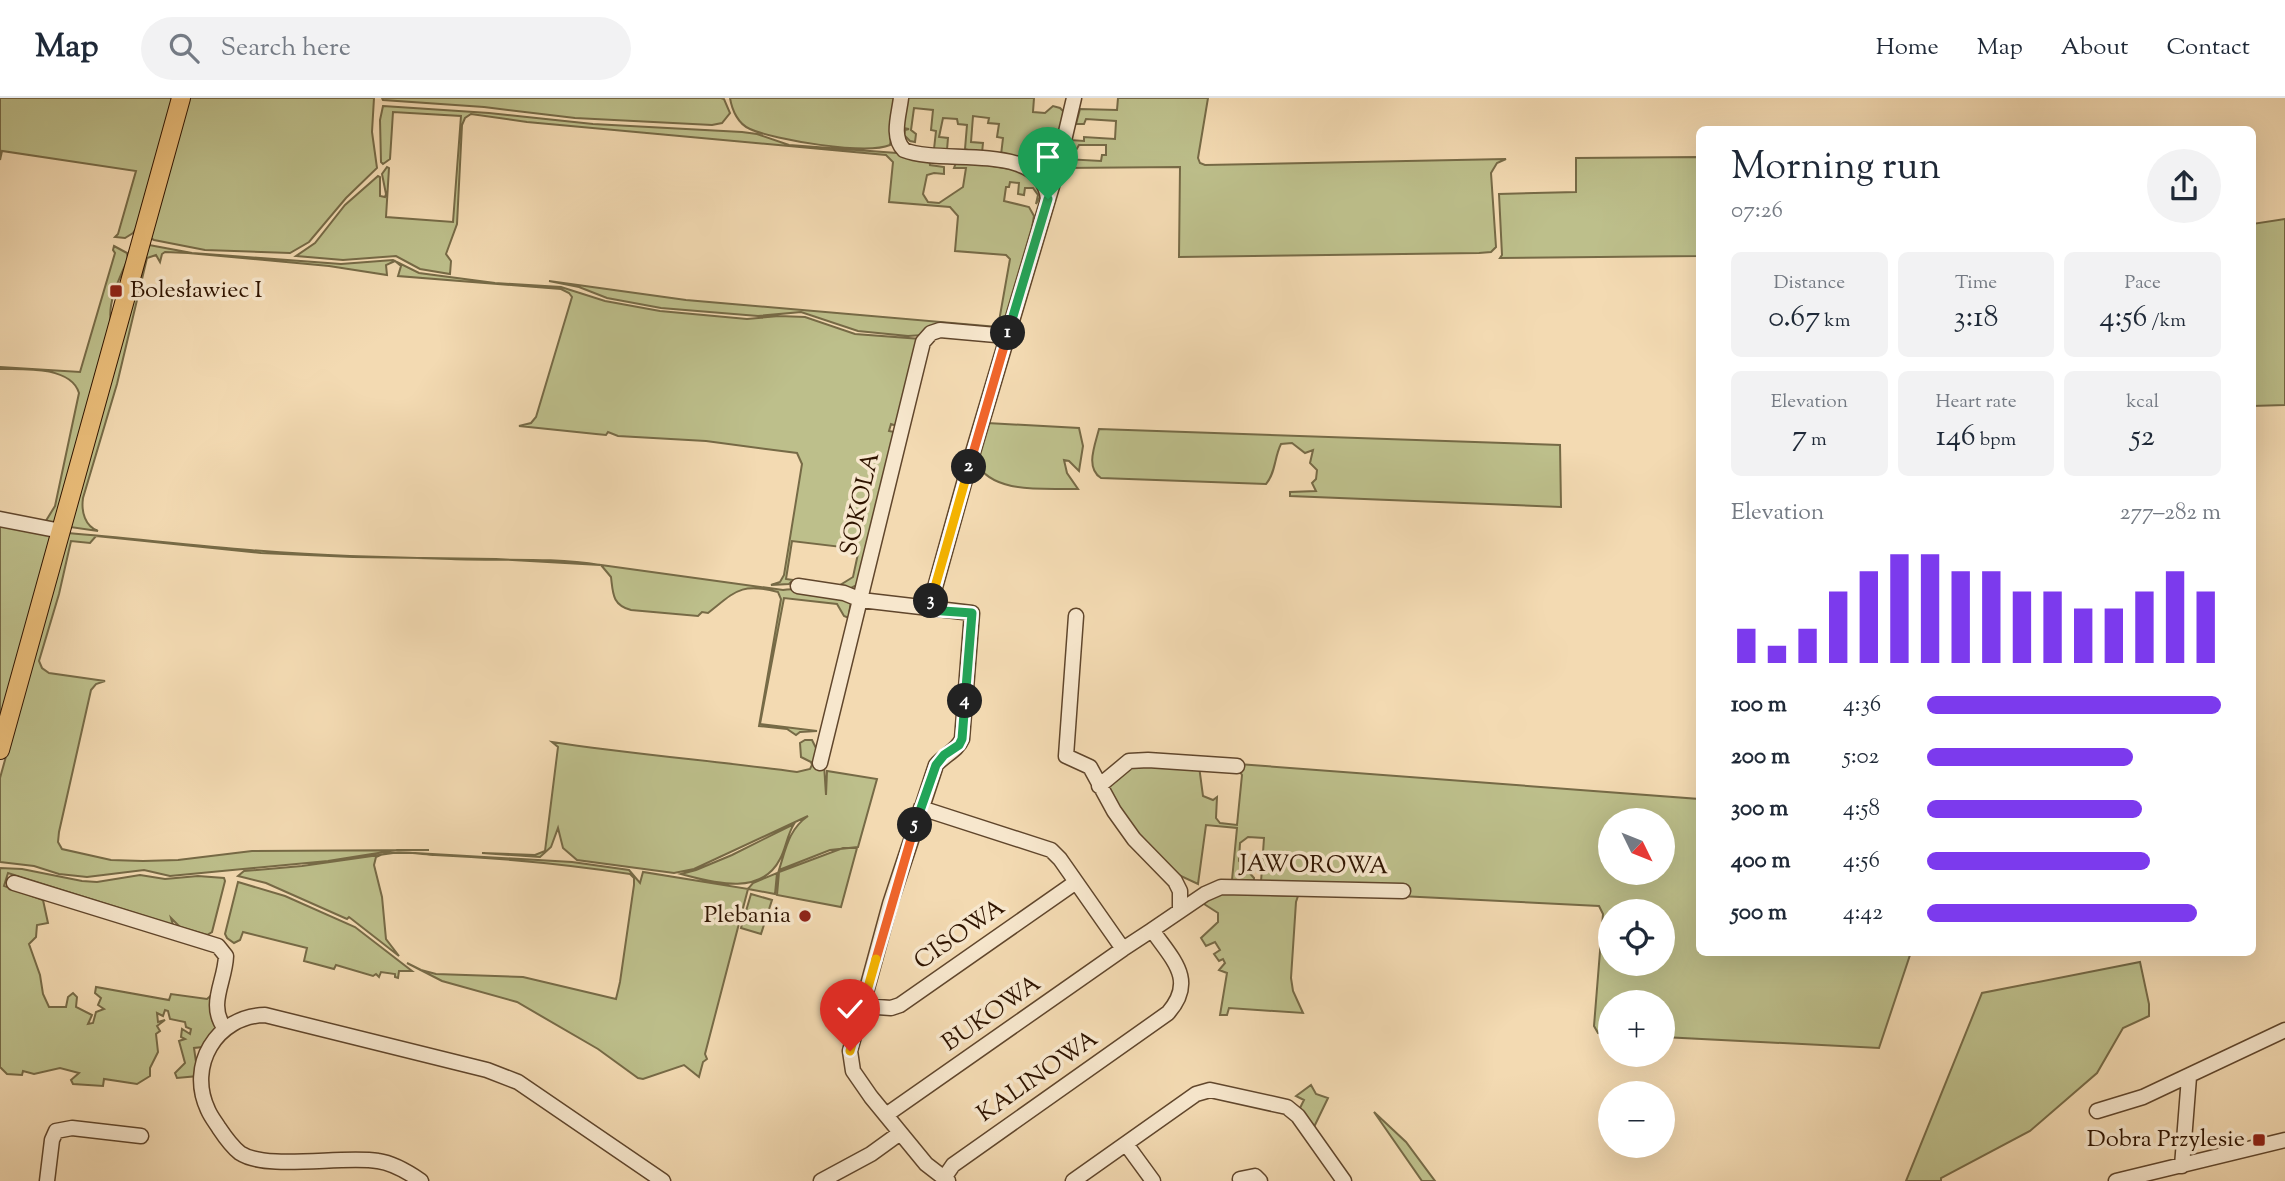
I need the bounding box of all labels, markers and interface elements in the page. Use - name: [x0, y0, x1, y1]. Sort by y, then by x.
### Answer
- search box: [141, 17, 631, 80]
- text: Map: [35, 24, 99, 72]
- icon: search: [165, 29, 203, 67]
- text: Search here: [221, 30, 351, 67]
- text: Home: [1876, 31, 1939, 65]
- text: Map: [1977, 31, 2023, 65]
- text: About: [2061, 31, 2128, 65]
- text: Contact: [2166, 31, 2250, 65]
- pin: [1018, 127, 1078, 199]
- icon: arrive: [1029, 138, 1067, 176]
- text: Morning run: [1731, 142, 1941, 196]
- button: share: [2147, 149, 2221, 223]
- text: 07:26: [1731, 195, 1783, 228]
- text: Distance: [1774, 270, 1845, 297]
- text: Time: [1955, 270, 1997, 297]
- text: Pace: [2124, 270, 2161, 297]
- place label: Bolesławiec I: [130, 274, 262, 308]
- marker: Bolesławiec I: [108, 283, 124, 299]
- text: 0.67: [1768, 297, 1820, 340]
- text: 3:18: [1953, 297, 1999, 340]
- text: 4:56: [2099, 297, 2148, 340]
- text: km: [1820, 308, 1850, 335]
- text: /km: [2148, 308, 2186, 335]
- pin: 1: [990, 316, 1026, 350]
- text: 1: [1004, 319, 1011, 346]
- text: Elevation: [1771, 389, 1848, 416]
- text: Heart rate: [1935, 389, 2017, 416]
- text: kcal: [2126, 389, 2159, 416]
- text: 7: [1792, 416, 1807, 459]
- text: 146: [1936, 416, 1976, 459]
- text: 52: [2131, 416, 2155, 459]
- text: m: [1807, 427, 1827, 454]
- text: bpm: [1976, 427, 2016, 454]
- street label: SOKOLA: [833, 448, 890, 559]
- pin: 2: [951, 450, 986, 484]
- text: 2: [964, 453, 973, 480]
- text: Elevation: [1731, 497, 1824, 530]
- text: 277–282 m: [2120, 497, 2221, 530]
- pin: 3: [914, 584, 948, 618]
- text: 3: [927, 587, 934, 614]
- pin: 4: [948, 684, 982, 718]
- text: 4: [960, 687, 969, 714]
- text: 100 m: [1731, 689, 1787, 722]
- text: 4:36: [1843, 689, 1881, 722]
- text: 200 m: [1731, 741, 1790, 774]
- text: 5:02: [1843, 741, 1879, 774]
- text: 300 m: [1731, 793, 1788, 826]
- text: 4:58: [1843, 793, 1880, 826]
- pin: 5: [898, 808, 932, 842]
- north arrow: [1598, 808, 1675, 886]
- map controls: [1598, 808, 1675, 1158]
- text: 5: [911, 811, 918, 838]
- text: 400 m: [1731, 845, 1791, 878]
- text: 4:56: [1843, 845, 1880, 878]
- street label: JAWOROWA: [1237, 848, 1389, 884]
- street label: CISOWA: [908, 891, 1013, 979]
- text: 500 m: [1731, 897, 1787, 930]
- text: 4:42: [1843, 897, 1883, 930]
- place label: Plebania: [704, 899, 791, 933]
- button: locate: [1598, 899, 1675, 976]
- marker: Plebania: [797, 908, 813, 924]
- street label: BUKOWA: [936, 967, 1049, 1061]
- pin: [820, 979, 880, 1051]
- icon: check: [831, 990, 869, 1028]
- button: +: [1598, 990, 1675, 1067]
- street label: KALINOWA: [970, 1022, 1106, 1131]
- button: −: [1598, 1081, 1675, 1158]
- place label: Dobra Przylesie: [2087, 1123, 2245, 1157]
- marker: Dobra Przylesie: [2251, 1132, 2267, 1148]

